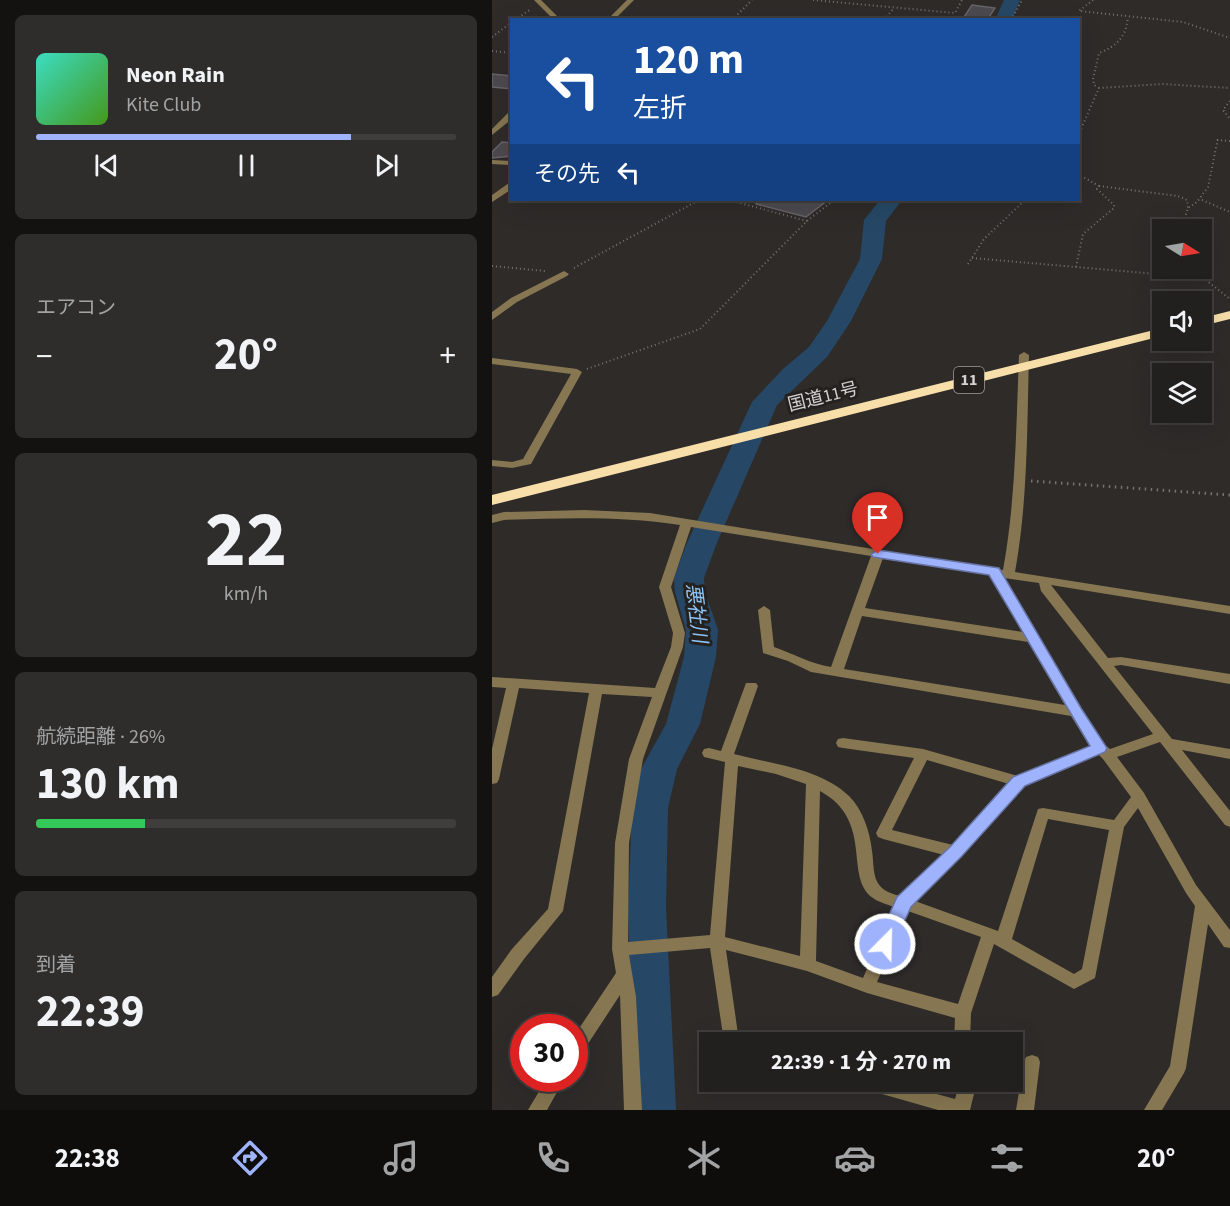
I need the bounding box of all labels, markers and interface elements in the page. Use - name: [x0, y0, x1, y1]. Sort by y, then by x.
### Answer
- text: 120 m: [633, 30, 744, 90]
- icon: left: [534, 42, 612, 120]
- text: Neon Rain: [126, 59, 225, 91]
- text: 左折: [633, 89, 687, 128]
- text: Kite Club: [126, 91, 201, 119]
- icon: previous: [90, 149, 123, 182]
- icon: pause: [230, 149, 263, 182]
- icon: next: [370, 149, 403, 182]
- icon: left: [612, 156, 645, 189]
- text: その先: [534, 158, 600, 190]
- north arrow: [1152, 219, 1212, 279]
- map controls: [1152, 219, 1212, 423]
- button: sound: [1152, 291, 1212, 351]
- text: エアコン: [36, 294, 116, 322]
- text: 20°: [214, 323, 278, 387]
- text: −: [36, 333, 52, 380]
- text: +: [440, 333, 456, 380]
- button: layers: [1152, 363, 1212, 423]
- road number: 11: [954, 367, 984, 393]
- street label: 国道11号: [785, 376, 861, 418]
- text: 22: [205, 485, 287, 596]
- pin: [852, 492, 903, 554]
- icon: arrive: [861, 501, 894, 534]
- text: km/h: [224, 580, 268, 608]
- water label: 悪社川: [678, 582, 714, 646]
- text: 航続距離 · 26%: [36, 723, 165, 751]
- text: 130 km: [36, 752, 180, 816]
- position arrow: [853, 912, 917, 976]
- text: 到着: [36, 951, 76, 979]
- text: 22:39: [36, 980, 145, 1044]
- speed limit sign: 30: [510, 1014, 588, 1092]
- text: 22:39 · 1 分 · 270 m: [771, 1046, 951, 1078]
- icon: directions: [229, 1137, 271, 1179]
- icon: music: [380, 1137, 422, 1179]
- icon: phone: [532, 1137, 574, 1179]
- icon: climate: [683, 1137, 725, 1179]
- icon: car: [834, 1137, 876, 1179]
- icon: filters: [986, 1137, 1028, 1179]
- text: 22:38: [55, 1139, 120, 1178]
- text: 20°: [1137, 1139, 1175, 1178]

